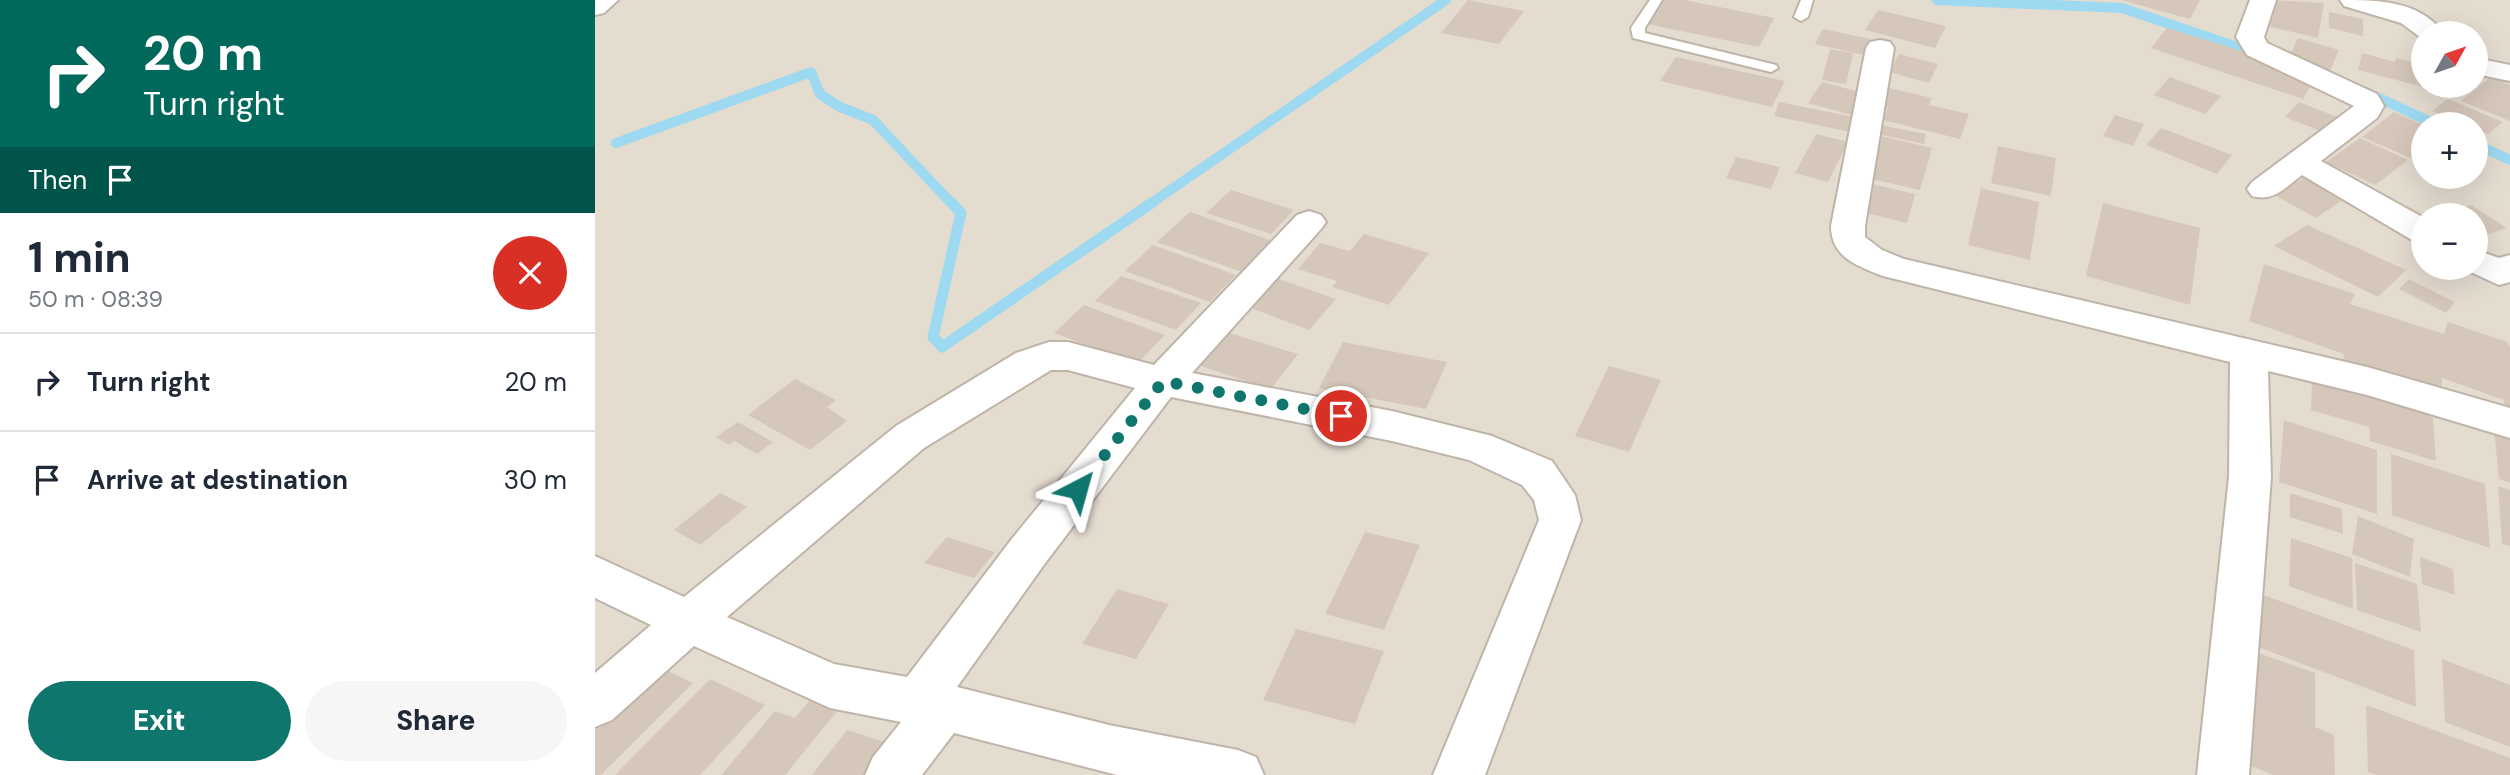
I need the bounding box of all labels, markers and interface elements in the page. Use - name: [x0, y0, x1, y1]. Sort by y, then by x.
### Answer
- text: 20 m: [143, 21, 263, 85]
- north arrow: [2411, 21, 2489, 98]
- map controls: [2411, 21, 2488, 280]
- icon: right: [28, 28, 119, 119]
- text: Turn right: [143, 83, 285, 125]
- button: +: [2411, 112, 2488, 189]
- icon: arrive: [101, 161, 139, 199]
- text: Then: [28, 163, 87, 197]
- button: −: [2411, 203, 2488, 280]
- text: 1 min: [28, 230, 131, 285]
- button: close: [493, 236, 567, 310]
- text: 50 m · 08:39: [28, 284, 163, 314]
- icon: right: [28, 363, 66, 401]
- text: Turn right: [87, 365, 211, 399]
- text: 20 m: [504, 365, 567, 399]
- pin: [1311, 386, 1371, 446]
- icon: arrive: [1322, 397, 1360, 435]
- position arrow: [1041, 452, 1115, 526]
- icon: arrive: [28, 461, 66, 499]
- text: Arrive at destination: [87, 463, 348, 497]
- text: 30 m: [504, 463, 567, 497]
- button: Exit: [28, 681, 291, 761]
- button: Share: [305, 681, 567, 761]

